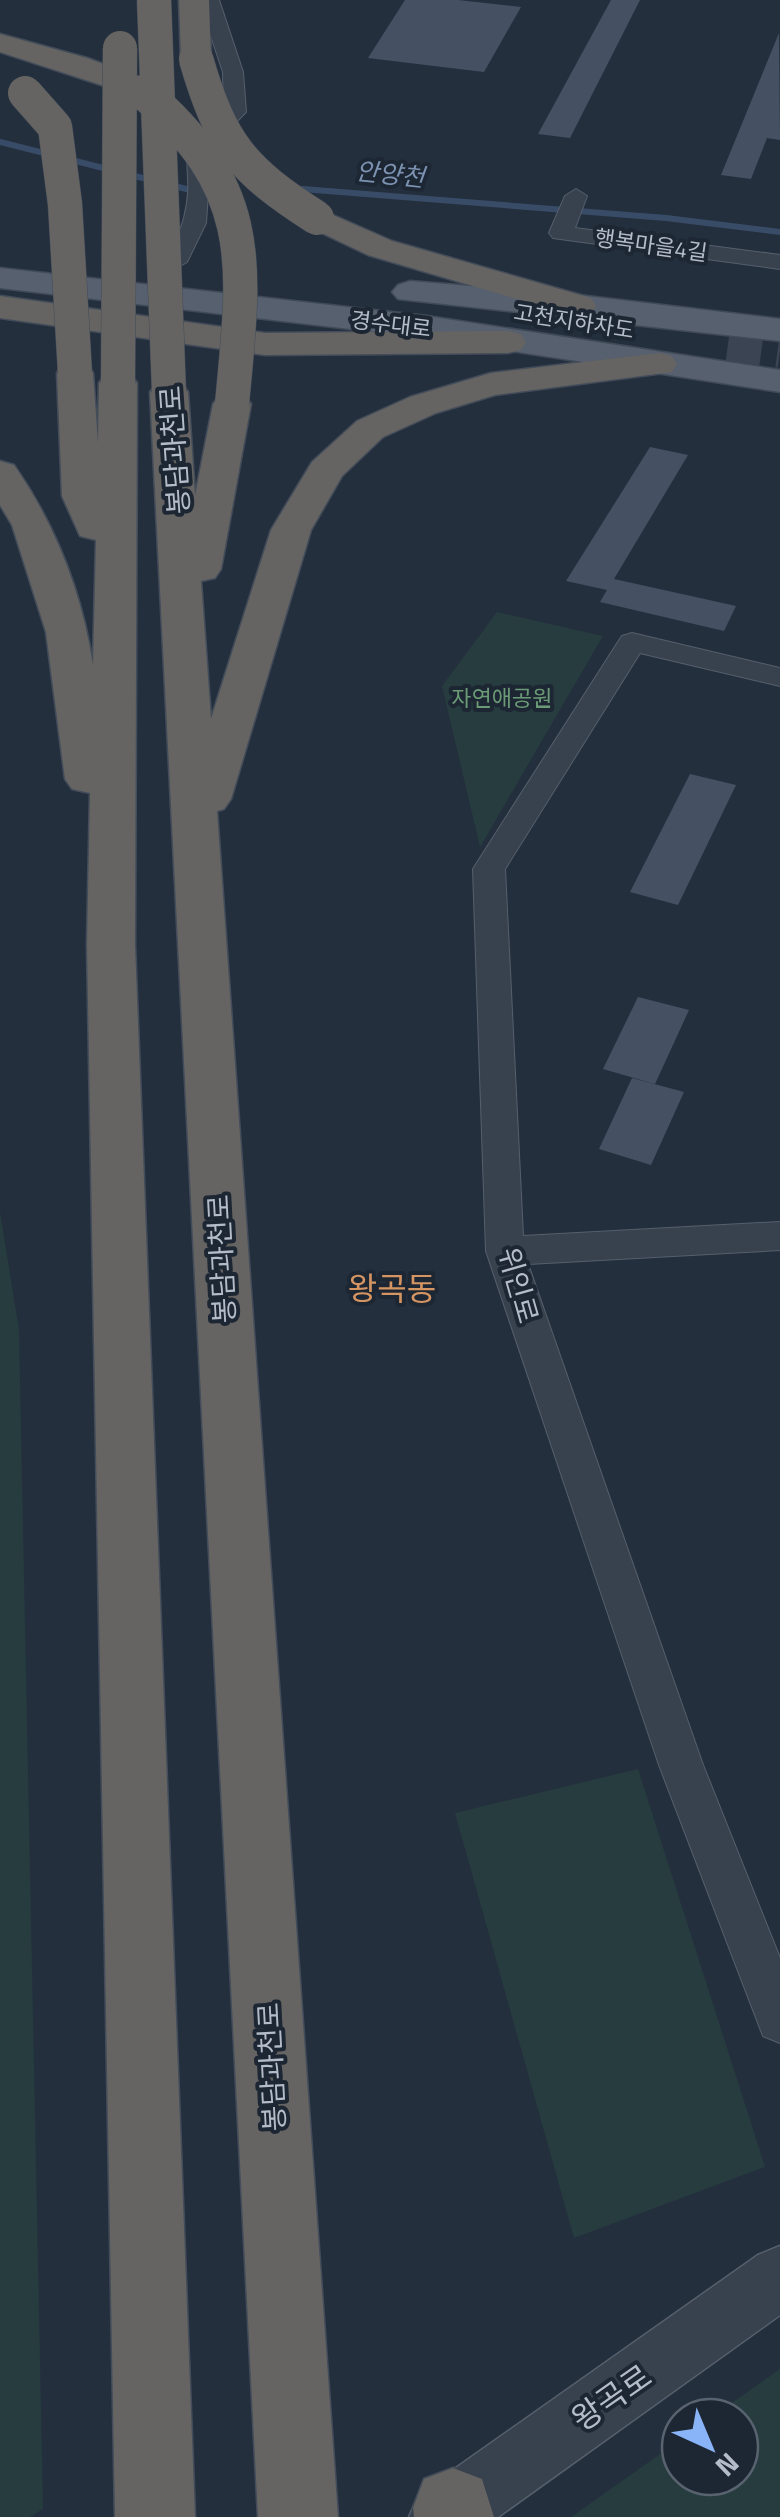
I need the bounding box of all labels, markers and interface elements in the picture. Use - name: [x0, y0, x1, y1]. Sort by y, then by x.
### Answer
- water label: 안양천: [354, 151, 429, 197]
- street label: 행복마을4길: [592, 220, 710, 270]
- street label: 고천지하차도: [511, 295, 637, 347]
- street label: 경수대로: [349, 302, 433, 346]
- street label: 봉담과천로: [148, 384, 200, 516]
- park label: 자연애공원: [451, 681, 553, 715]
- street label: 봉담과천로: [196, 1194, 246, 1324]
- street label: 위인로: [488, 1242, 550, 1328]
- district label: 왕곡동: [348, 1264, 436, 1312]
- street label: 봉담과천로: [246, 2002, 296, 2132]
- street label: 왕곡로: [561, 2352, 661, 2442]
- north arrow: [660, 2397, 760, 2497]
- text: N: [706, 2443, 750, 2488]

